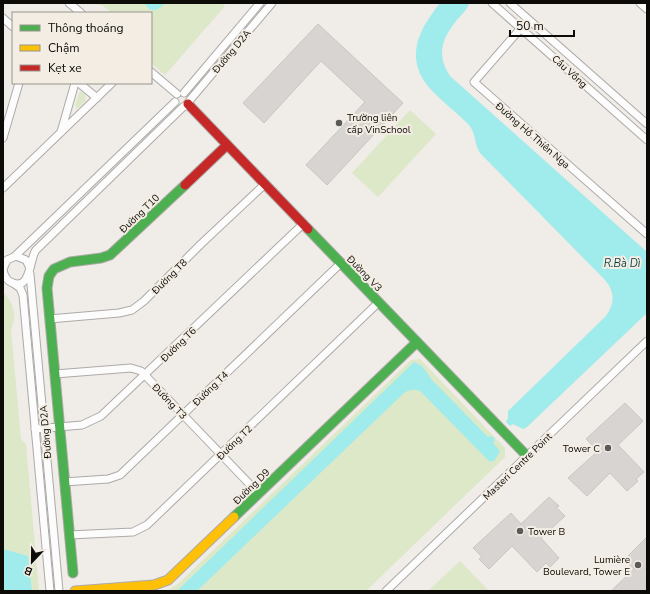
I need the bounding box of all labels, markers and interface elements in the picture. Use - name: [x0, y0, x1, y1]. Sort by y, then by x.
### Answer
- legend: [12, 12, 152, 84]
- scale bar: [510, 12, 574, 38]
- text: 50 m: [516, 18, 544, 34]
- text: Thông thoáng: [48, 20, 124, 36]
- street label: Đường D2A: [209, 26, 255, 77]
- text: Chậm: [48, 40, 80, 56]
- street label: Cầu Vồng: [549, 52, 590, 92]
- text: Kẹt xe: [48, 60, 82, 76]
- street label: Đường Hồ Thiên Nga: [491, 99, 573, 172]
- place label: Trường liên cấp VinSchool: [347, 111, 411, 137]
- marker: Trường liên cấp VinSchool: [334, 118, 344, 128]
- street label: Đường T10: [116, 191, 163, 237]
- street label: Đường V3: [343, 252, 385, 295]
- street label: Đường T8: [148, 256, 190, 298]
- water label: R.Bà Dì: [604, 256, 641, 271]
- street label: Đường T6: [157, 324, 200, 366]
- street label: Đường T4: [189, 368, 232, 410]
- street label: Đường T3: [148, 380, 190, 423]
- street label: Đường D2A: [37, 404, 55, 460]
- street label: Đường T2: [213, 422, 256, 464]
- street label: Masteri Centre Point: [480, 430, 556, 503]
- place label: Tower C: [563, 442, 600, 456]
- marker: Tower C: [603, 443, 613, 453]
- street label: Đường D9: [230, 466, 273, 508]
- place label: Tower B: [528, 525, 566, 539]
- marker: Tower B: [515, 526, 525, 536]
- north arrow: [12, 542, 52, 582]
- place label: Lumière Boulevard, Tower E: [543, 553, 630, 579]
- marker: Lumière Boulevard, Tower E: [633, 560, 643, 570]
- text: B: [22, 562, 35, 579]

